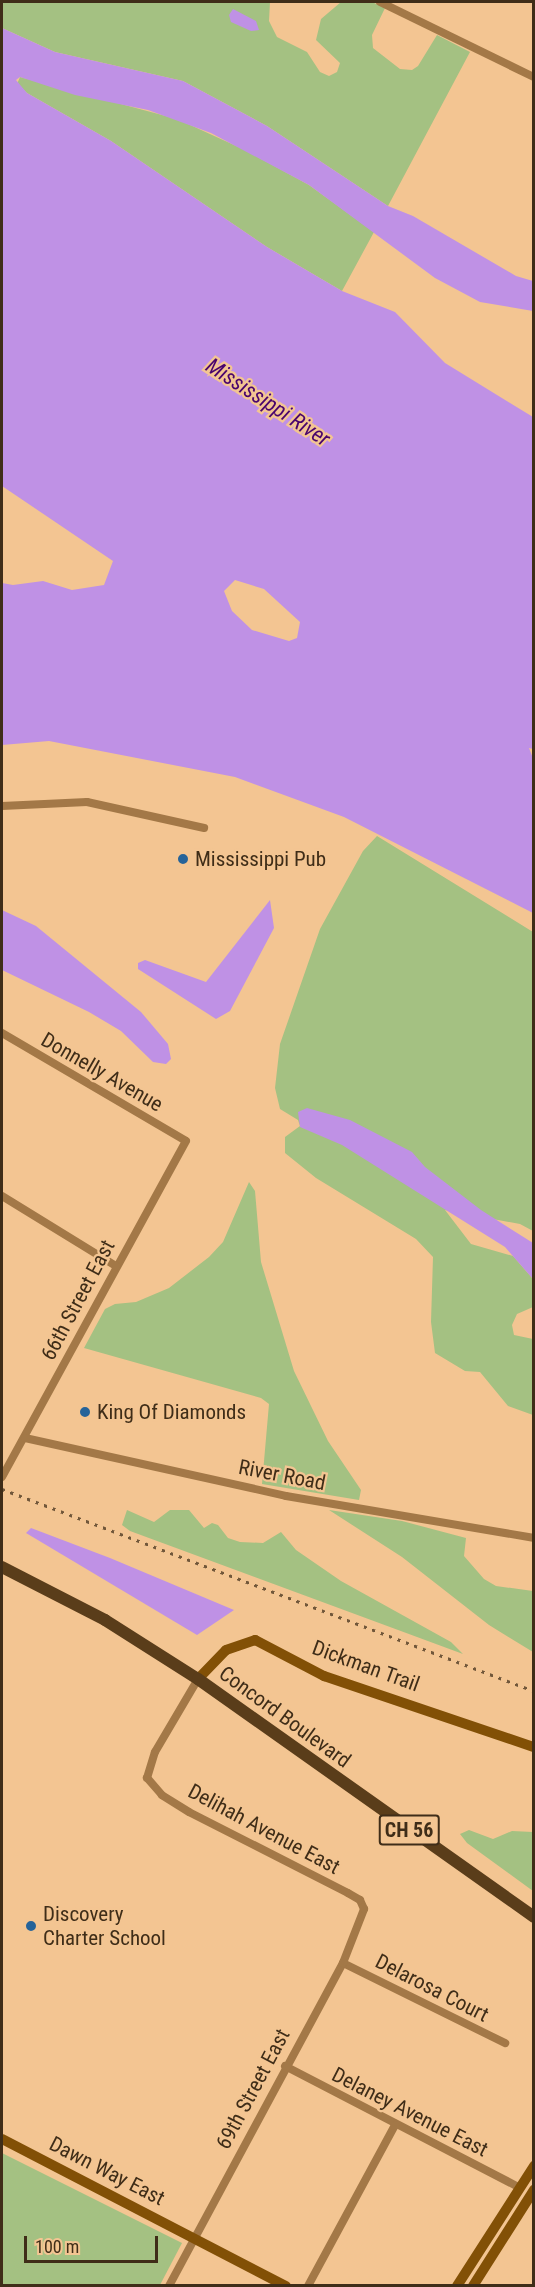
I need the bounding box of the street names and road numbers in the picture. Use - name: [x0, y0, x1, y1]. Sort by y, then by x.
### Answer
- street label: Donnelly Avenue: [37, 1027, 167, 1117]
- street label: 66th Street East: [36, 1236, 120, 1364]
- street label: River Road: [236, 1454, 328, 1496]
- street label: Dickman Trail: [309, 1635, 423, 1697]
- street label: Concord Boulevard: [214, 1661, 356, 1773]
- street label: Delihah Avenue East: [184, 1778, 344, 1880]
- road number: CH 56: [378, 1813, 440, 1847]
- street label: Delarosa Court: [371, 1949, 493, 2027]
- street label: 69th Street East: [211, 2025, 295, 2153]
- street label: Delaney Avenue East: [328, 2062, 492, 2162]
- street label: Dawn Way East: [45, 2131, 169, 2211]

